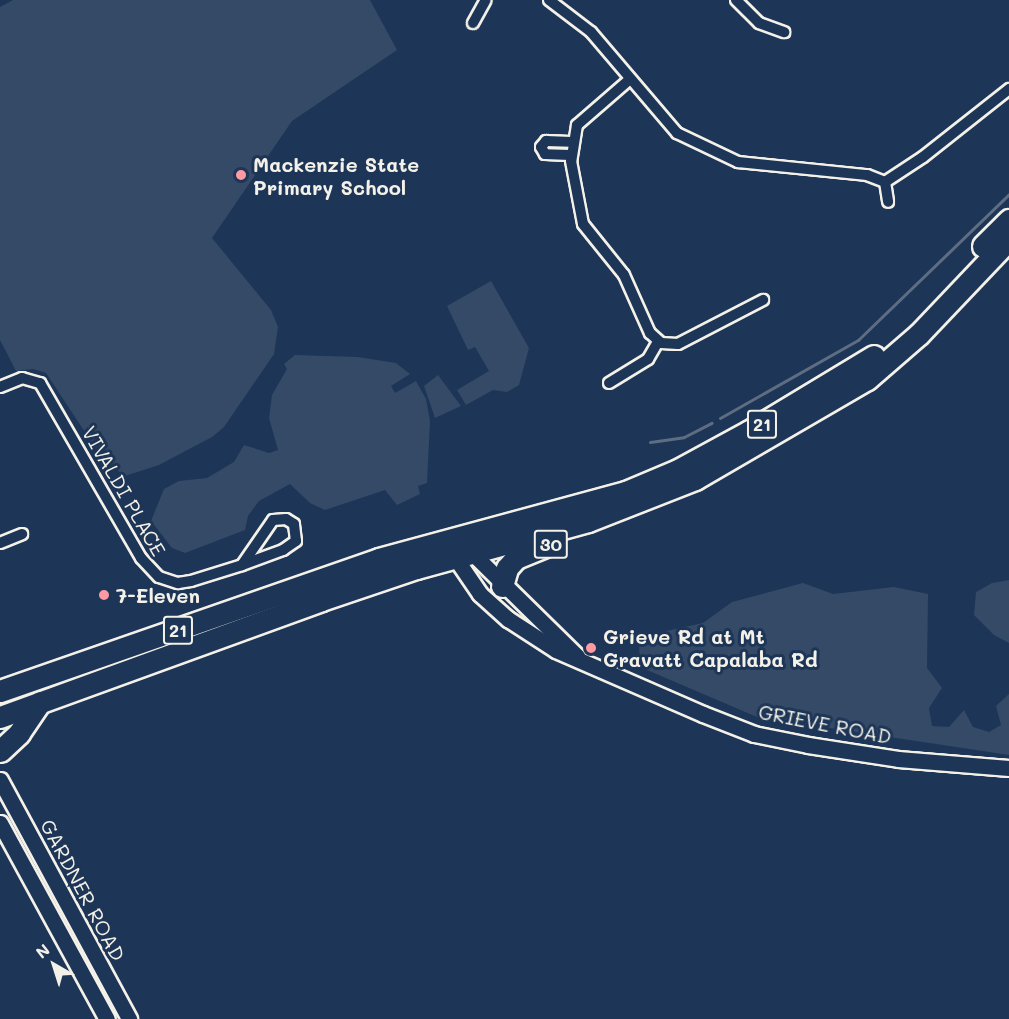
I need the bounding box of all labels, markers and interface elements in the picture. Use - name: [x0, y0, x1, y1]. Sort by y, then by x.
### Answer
- place label: Mackenzie State Primary School: [253, 152, 419, 199]
- marker: Mackenzie State Primary School: [234, 168, 248, 182]
- road number: 21: [746, 409, 778, 439]
- street label: VIVALDI PLACE: [77, 422, 171, 560]
- road number: 30: [533, 529, 569, 559]
- place label: 7-Eleven: [116, 583, 200, 607]
- marker: 7-Eleven: [97, 588, 111, 602]
- road number: 21: [162, 615, 195, 645]
- place label: Grieve Rd at Mt Gravatt Capalaba Rd: [603, 624, 818, 671]
- marker: Grieve Rd at Mt Gravatt Capalaba Rd: [584, 641, 598, 655]
- street label: GRIEVE ROAD: [757, 699, 893, 749]
- street label: GARDNER ROAD: [36, 815, 130, 965]
- north arrow: [24, 935, 84, 995]

